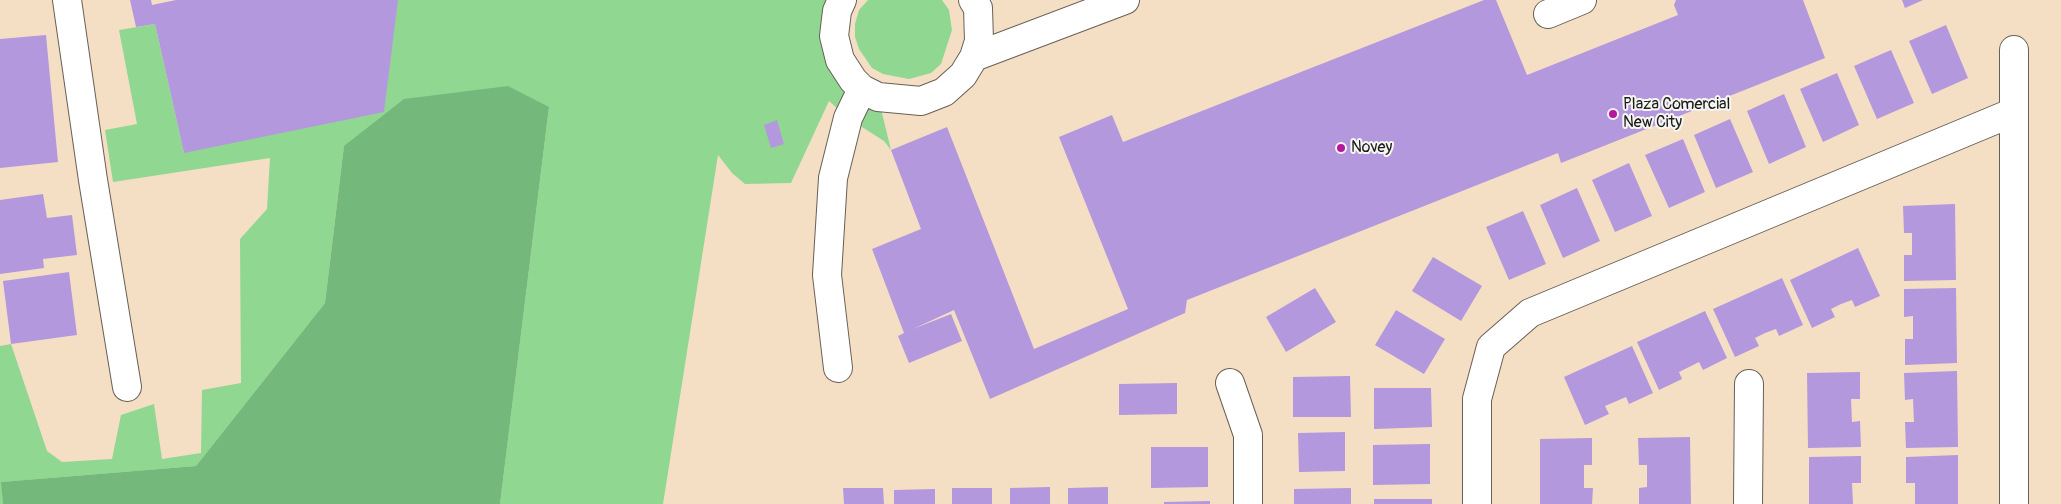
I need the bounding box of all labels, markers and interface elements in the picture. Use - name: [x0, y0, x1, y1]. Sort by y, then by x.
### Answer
- place label: Plaza Comercial New City: [1623, 95, 1730, 133]
- marker: Plaza Comercial New City: [1607, 108, 1619, 120]
- place label: Novey: [1351, 138, 1392, 158]
- marker: Novey: [1335, 142, 1347, 154]

